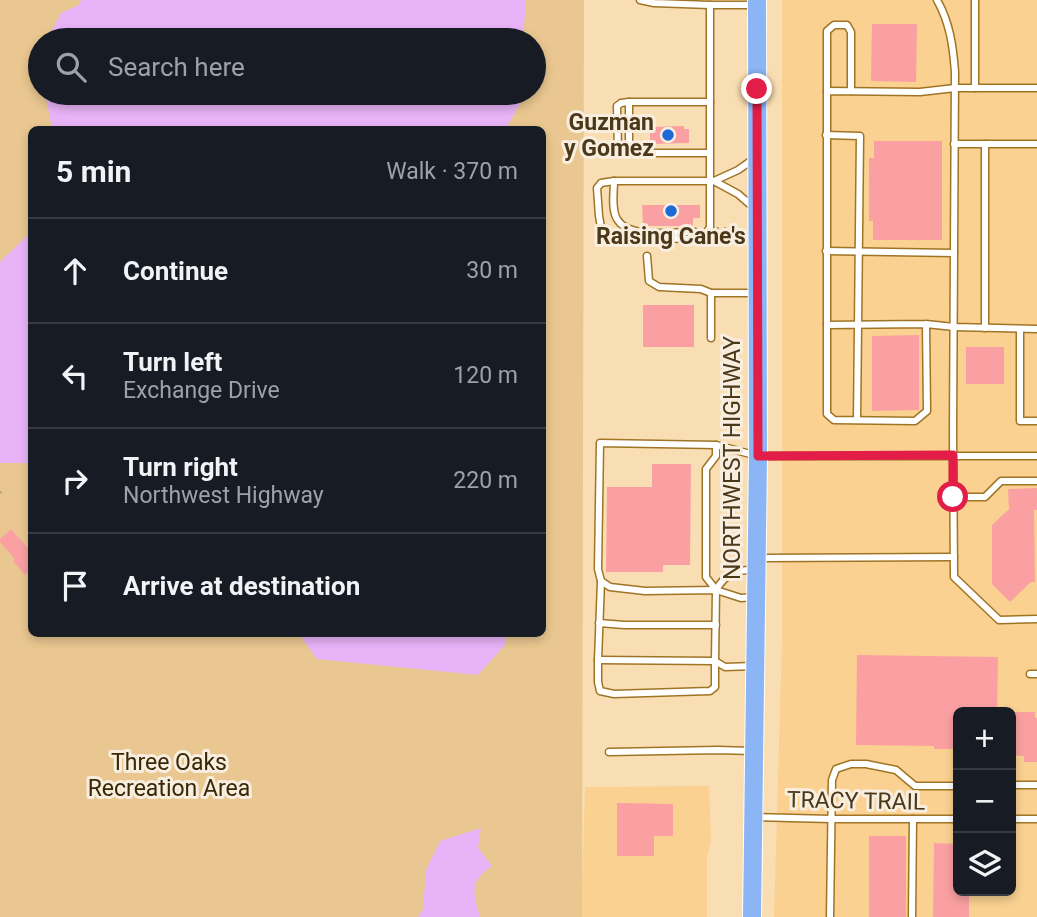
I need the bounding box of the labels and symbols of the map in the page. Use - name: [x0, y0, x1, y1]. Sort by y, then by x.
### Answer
- route end: [741, 73, 772, 104]
- place label: Guzman y Gomez: [564, 109, 654, 162]
- marker: Guzman y Gomez: [660, 127, 676, 143]
- marker: Raising Cane's: [663, 203, 679, 219]
- place label: Raising Cane's: [596, 223, 746, 250]
- street label: NORTHWEST HIGHWAY: [719, 336, 746, 580]
- route start: [937, 481, 968, 512]
- park label: Three Oaks Recreation Area: [88, 749, 250, 802]
- street label: TRACY TRAIL: [787, 786, 925, 816]

